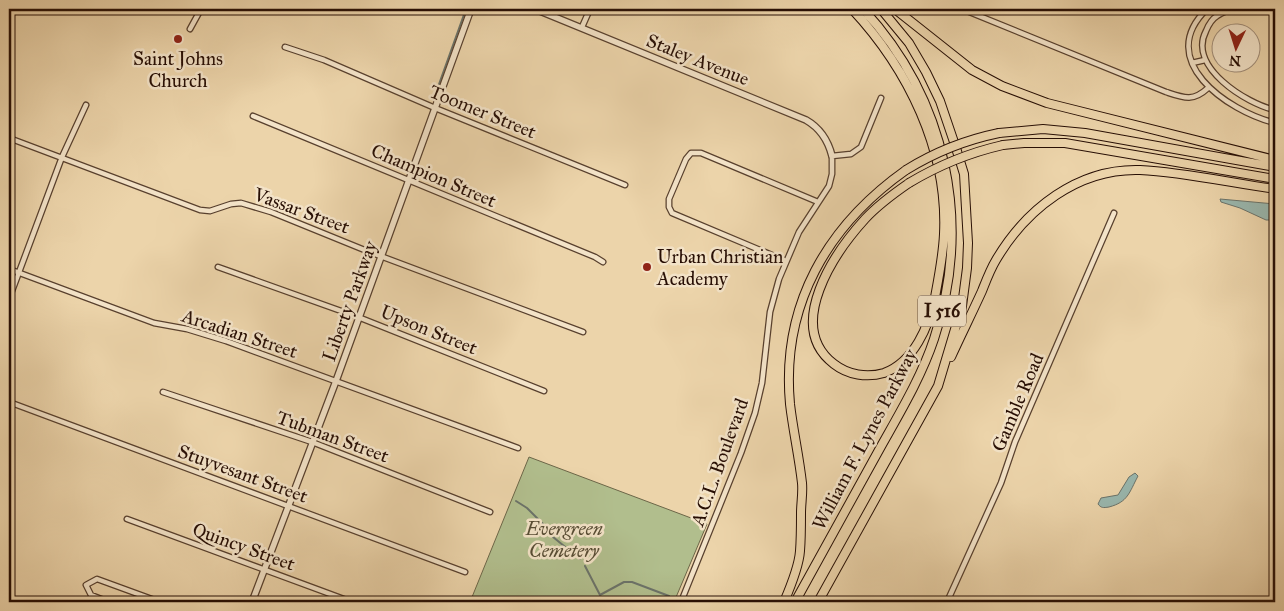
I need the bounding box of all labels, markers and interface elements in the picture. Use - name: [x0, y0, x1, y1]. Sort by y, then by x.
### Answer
- north arrow: [1212, 22, 1262, 72]
- street label: Staley Avenue: [643, 28, 753, 90]
- marker: Saint Johns Church: [172, 33, 184, 45]
- place label: Saint Johns Church: [133, 47, 223, 92]
- text: N: [1228, 52, 1242, 69]
- street label: Toomer Street: [426, 80, 540, 143]
- street label: Champion Street: [368, 139, 500, 212]
- street label: Vassar Street: [250, 182, 353, 238]
- street label: Liberty Parkway: [317, 237, 382, 365]
- place label: Urban Christian Academy: [656, 245, 783, 290]
- marker: Urban Christian Academy: [641, 261, 653, 273]
- road number: I 516: [918, 296, 966, 326]
- street label: Upson Street: [377, 300, 481, 359]
- street label: Arcadian Street: [178, 304, 301, 363]
- street label: William F. Lynes Parkway: [807, 344, 922, 534]
- street label: Gamble Road: [986, 349, 1049, 455]
- street label: A.C.L. Boulevard: [685, 395, 753, 530]
- street label: Tubman Street: [274, 406, 392, 467]
- street label: Stuyvesant Street: [175, 439, 311, 508]
- street label: Quincy Street: [189, 517, 298, 576]
- park label: Evergreen Cemetery: [524, 517, 603, 562]

